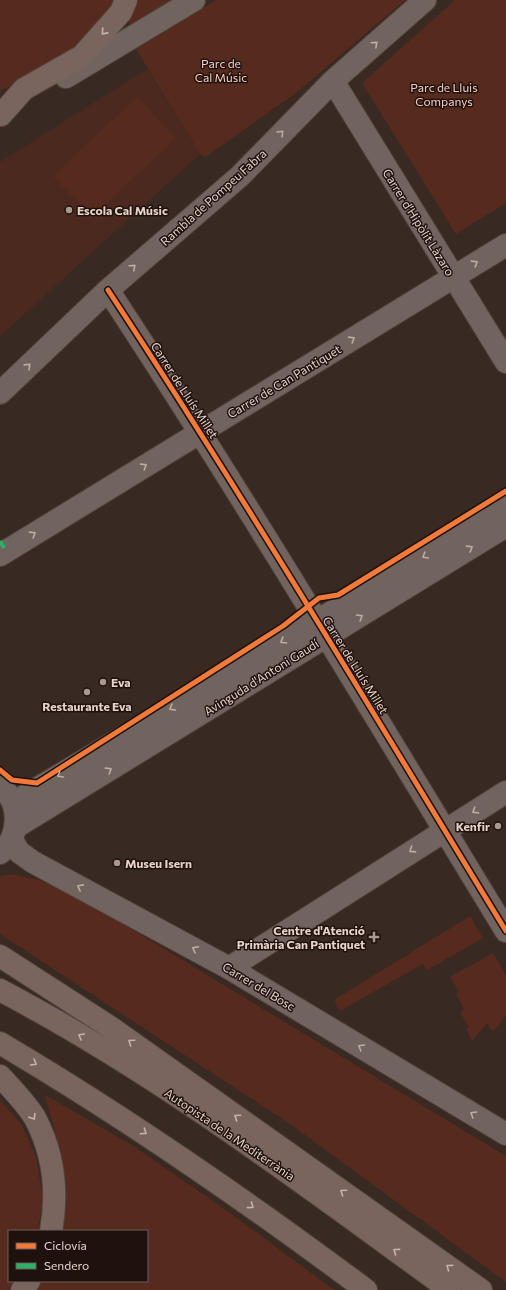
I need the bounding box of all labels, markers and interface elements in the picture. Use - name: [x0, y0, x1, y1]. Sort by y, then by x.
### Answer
- one-way arrow: [101, 27, 108, 34]
- one-way arrow: [371, 41, 378, 48]
- park label: Parc de Cal Músic: [195, 56, 247, 84]
- park label: Parc de Lluis Companys: [410, 80, 478, 108]
- one-way arrow: [277, 130, 284, 138]
- street label: Rambla de Pompeu Fabra: [157, 146, 269, 248]
- street label: Carrer d'Hipòlit Làzaro: [380, 166, 458, 278]
- place label: Escola Cal Músic: [77, 203, 168, 217]
- marker: Escola Cal Músic: [64, 205, 74, 215]
- one-way arrow: [471, 261, 478, 268]
- one-way arrow: [128, 265, 136, 272]
- one-way arrow: [348, 336, 355, 343]
- street label: Carrer de Lluís Millet: [149, 339, 221, 441]
- street label: Carrer de Can Pantiquet: [225, 341, 343, 421]
- one-way arrow: [23, 363, 31, 371]
- one-way arrow: [140, 464, 147, 471]
- one-way arrow: [29, 532, 36, 539]
- one-way arrow: [466, 546, 473, 553]
- one-way arrow: [422, 552, 429, 559]
- street label: Carrer de Lluís Millet: [320, 614, 392, 716]
- one-way arrow: [356, 614, 363, 621]
- street label: Avinguda d'Antoni Gaudí: [201, 635, 322, 718]
- one-way arrow: [280, 636, 287, 643]
- place label: Eva: [111, 675, 131, 689]
- marker: Eva: [98, 677, 108, 687]
- marker: Restaurante Eva: [82, 687, 92, 697]
- place label: Restaurante Eva: [42, 699, 132, 713]
- one-way arrow: [169, 703, 176, 710]
- one-way arrow: [105, 768, 112, 775]
- one-way arrow: [57, 770, 64, 777]
- one-way arrow: [472, 806, 479, 813]
- place label: Kenfir: [456, 819, 490, 833]
- marker: Kenfir: [493, 821, 503, 831]
- one-way arrow: [409, 845, 416, 853]
- place label: Museu Isern: [125, 856, 192, 870]
- marker: Museu Isern: [112, 858, 122, 868]
- one-way arrow: [77, 885, 84, 892]
- place label: Centre d'Atenció Primària Can Pantiquet: [237, 923, 365, 951]
- marker: Centre d'Atenció Primària Can Pantiquet: [368, 931, 380, 943]
- one-way arrow: [191, 946, 199, 954]
- street label: Carrer del Bosc: [220, 959, 298, 1013]
- one-way arrow: [77, 1033, 85, 1040]
- one-way arrow: [128, 1039, 135, 1047]
- one-way arrow: [358, 1045, 365, 1052]
- one-way arrow: [30, 1059, 37, 1066]
- street label: Autopista de la Mediterrània: [162, 1085, 298, 1183]
- one-way arrow: [470, 1111, 477, 1119]
- one-way arrow: [28, 1113, 36, 1120]
- one-way arrow: [234, 1114, 241, 1122]
- one-way arrow: [140, 1127, 147, 1135]
- one-way arrow: [340, 1189, 347, 1197]
- one-way arrow: [247, 1201, 254, 1209]
- legend: [8, 1230, 148, 1282]
- text: Ciclovía: [44, 1238, 87, 1252]
- one-way arrow: [393, 1248, 400, 1256]
- text: Sendero: [44, 1258, 89, 1272]
- one-way arrow: [447, 1265, 454, 1272]

